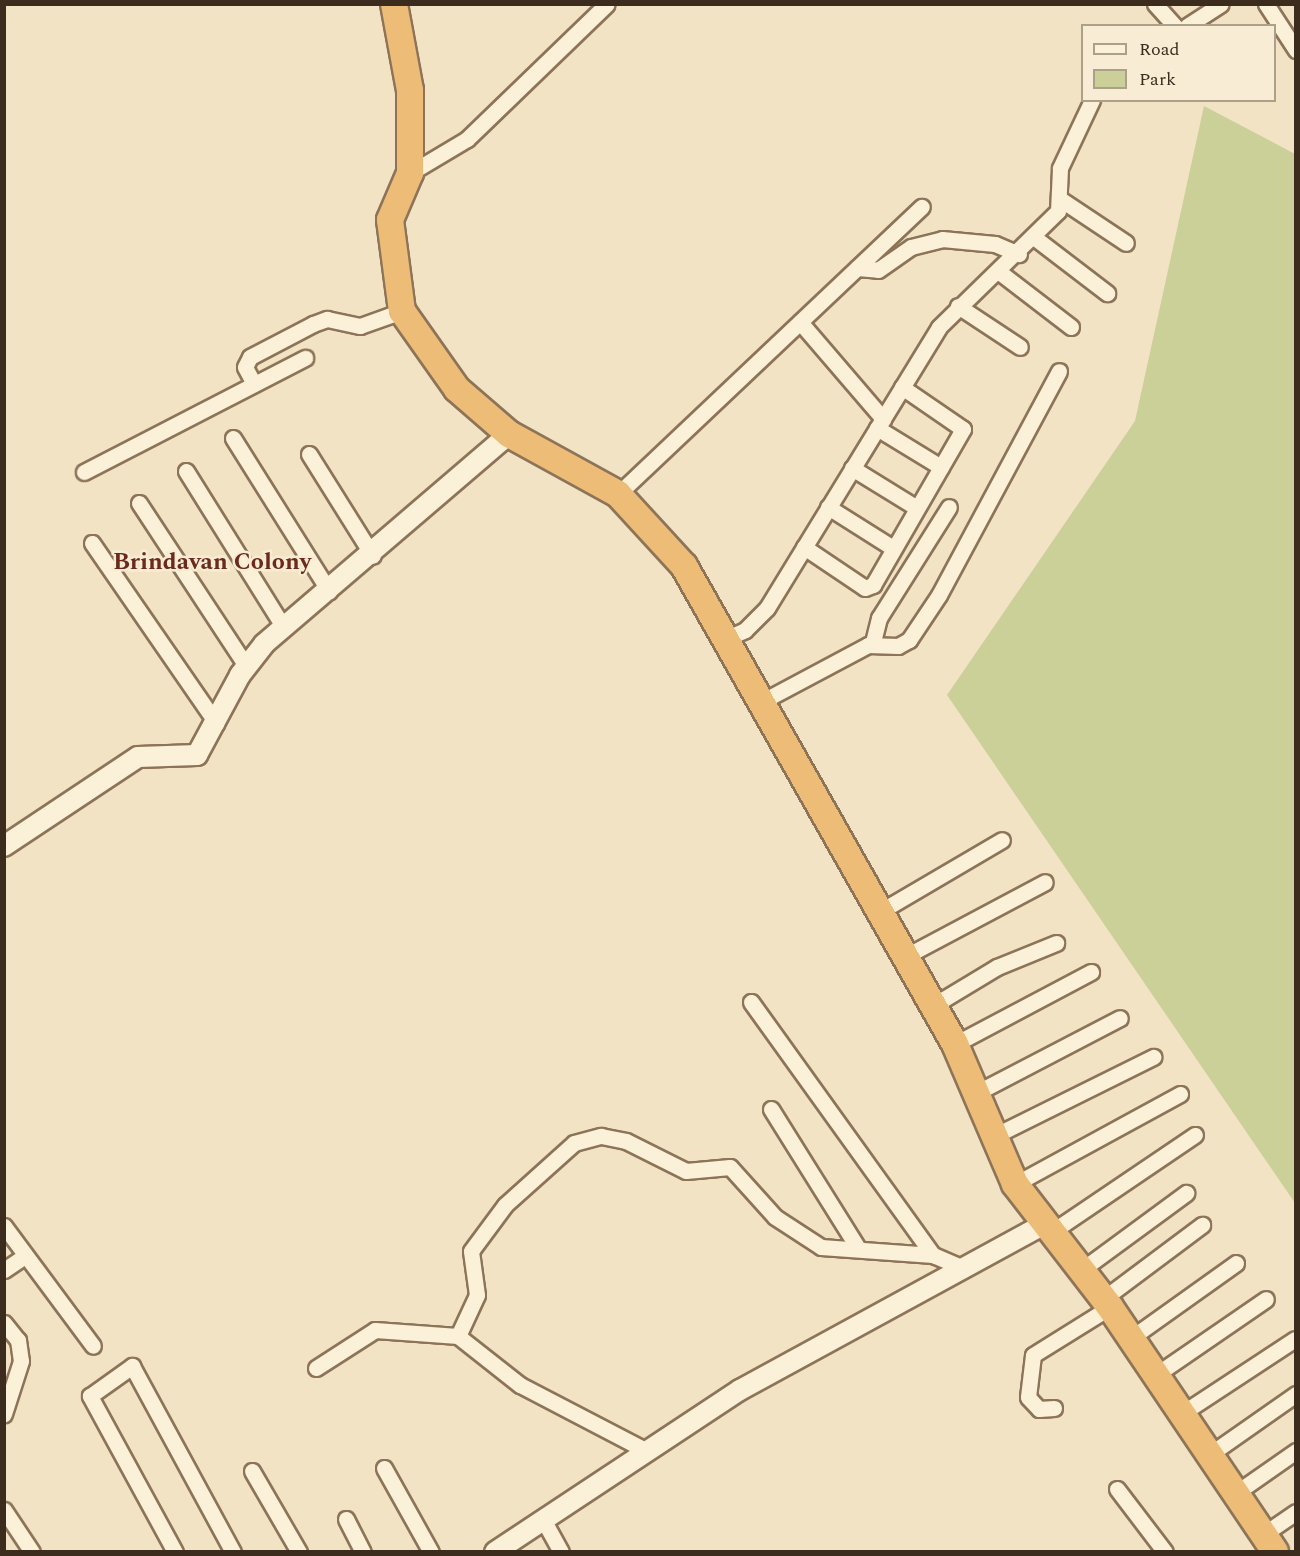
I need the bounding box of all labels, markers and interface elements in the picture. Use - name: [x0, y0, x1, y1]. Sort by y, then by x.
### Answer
- legend: [1081, 24, 1276, 102]
- text: Road: [1139, 36, 1180, 63]
- text: Park: [1139, 66, 1176, 93]
- district label: Brindavan Colony: [113, 549, 311, 577]

